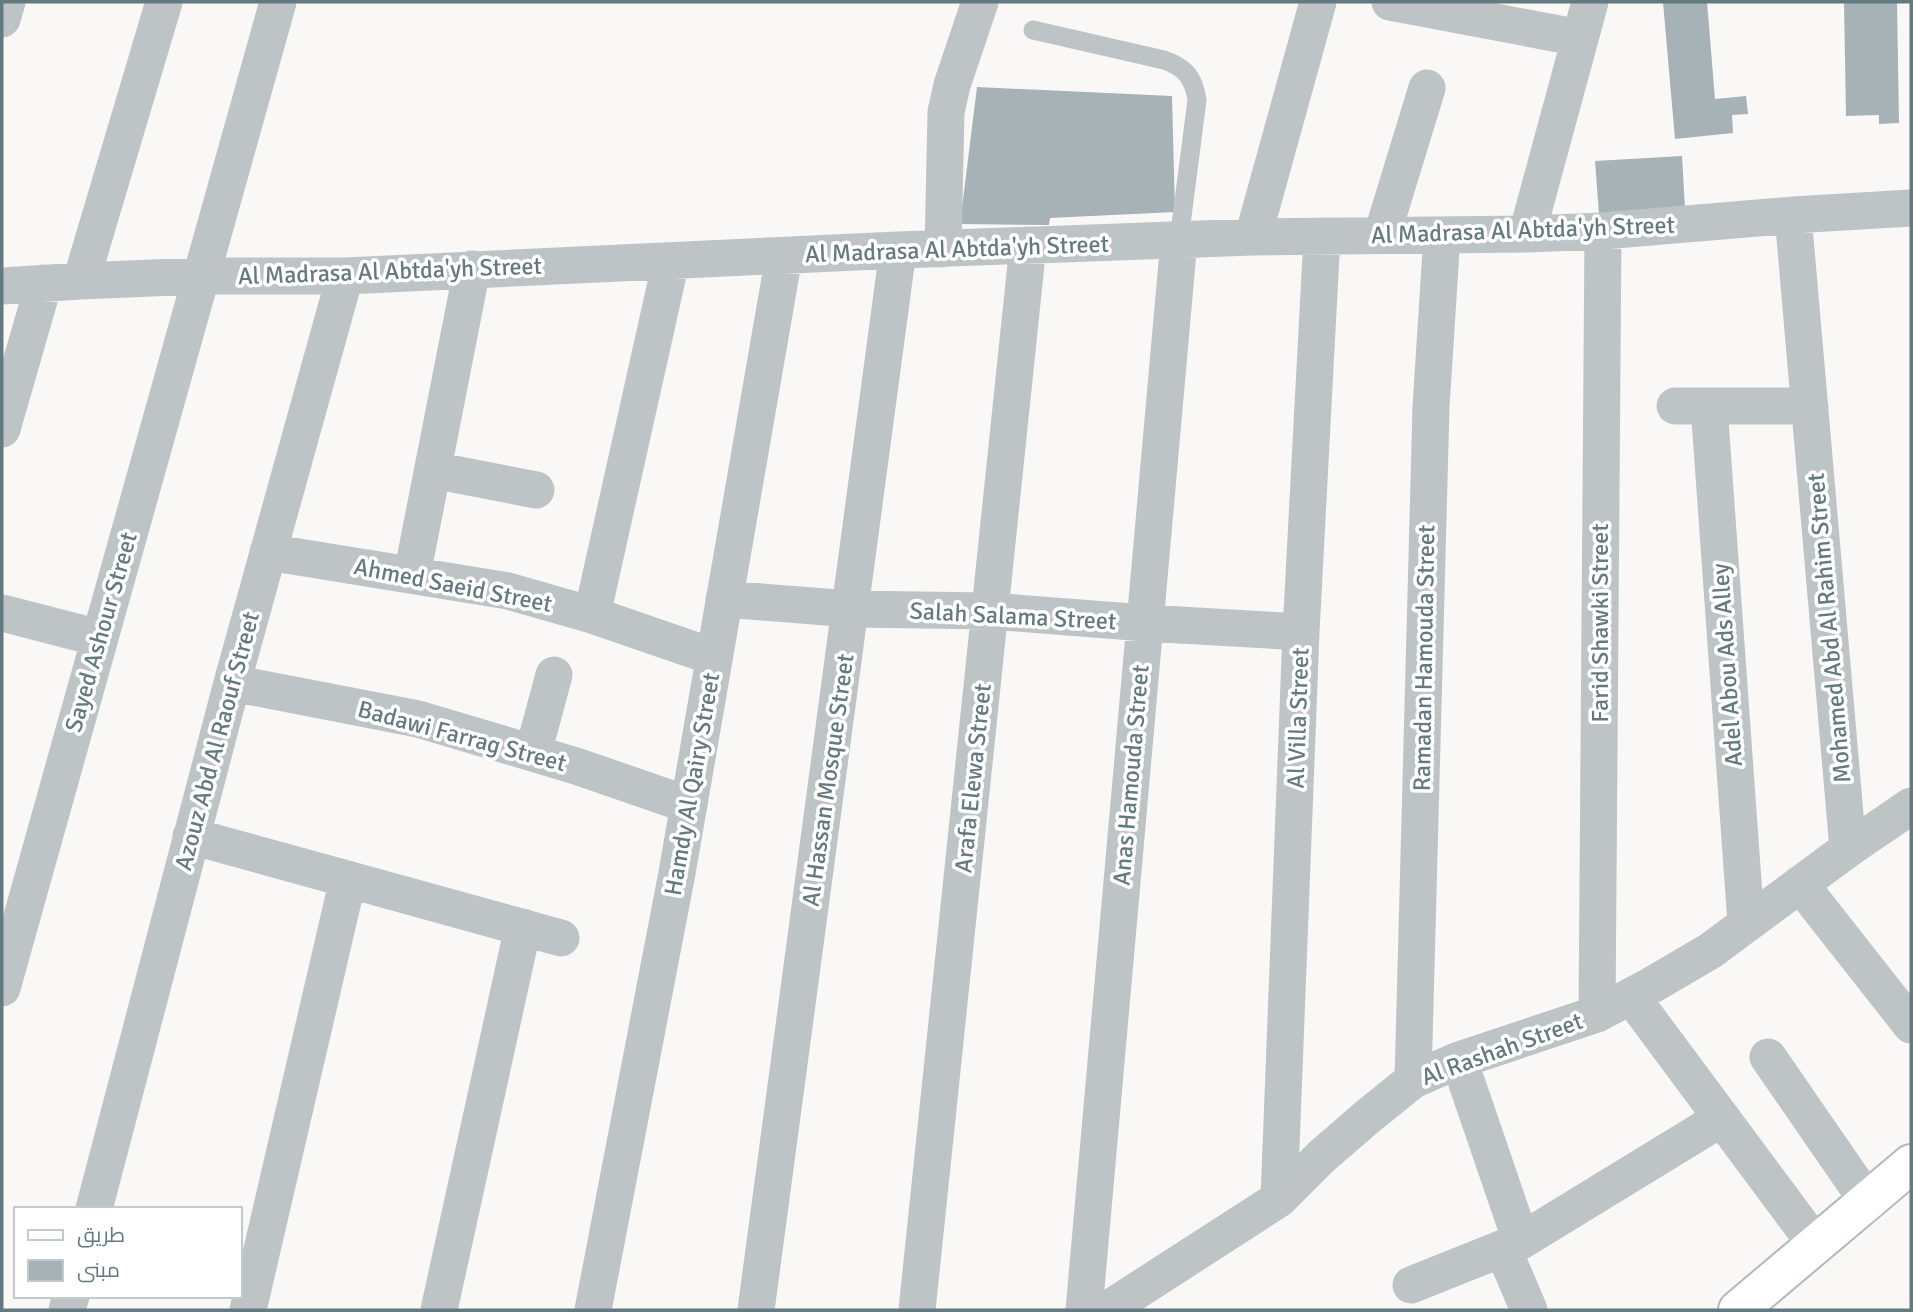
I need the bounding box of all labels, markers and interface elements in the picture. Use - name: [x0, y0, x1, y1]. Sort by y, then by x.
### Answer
- street label: Al Madrasa Al Abtda'yh Street: [1371, 210, 1675, 250]
- street label: Al Madrasa Al Abtda'yh Street: [805, 229, 1109, 269]
- street label: Al Madrasa Al Abtda'yh Street: [238, 251, 542, 291]
- street label: Mohamed Abd Al Rahim Street: [1800, 472, 1858, 784]
- street label: Farid Shawki Street: [1585, 523, 1615, 723]
- street label: Ramadan Hamouda Street: [1407, 524, 1441, 792]
- street label: Sayed Ashour Street: [58, 529, 144, 735]
- street label: Ahmed Saeid Street: [351, 551, 555, 619]
- street label: Adel Abou Ads Alley: [1705, 562, 1749, 768]
- street label: Salah Salama Street: [909, 596, 1117, 636]
- street label: Azouz Abd Al Raouf Street: [168, 608, 266, 874]
- street label: Al Villa Street: [1281, 647, 1315, 789]
- street label: Al Hassan Mosque Street: [795, 652, 861, 908]
- street label: Anas Hamouda Street: [1106, 663, 1156, 887]
- street label: Hamdy Al Qairy Street: [658, 670, 726, 898]
- street label: Arafa Elewa Street: [948, 682, 998, 874]
- street label: Badawi Farrag Street: [354, 694, 570, 778]
- street label: Al Rashah Street: [1417, 1006, 1587, 1092]
- legend: [14, 1207, 242, 1298]
- text: طريق: [77, 1222, 125, 1248]
- text: مبنى: [77, 1257, 120, 1283]

